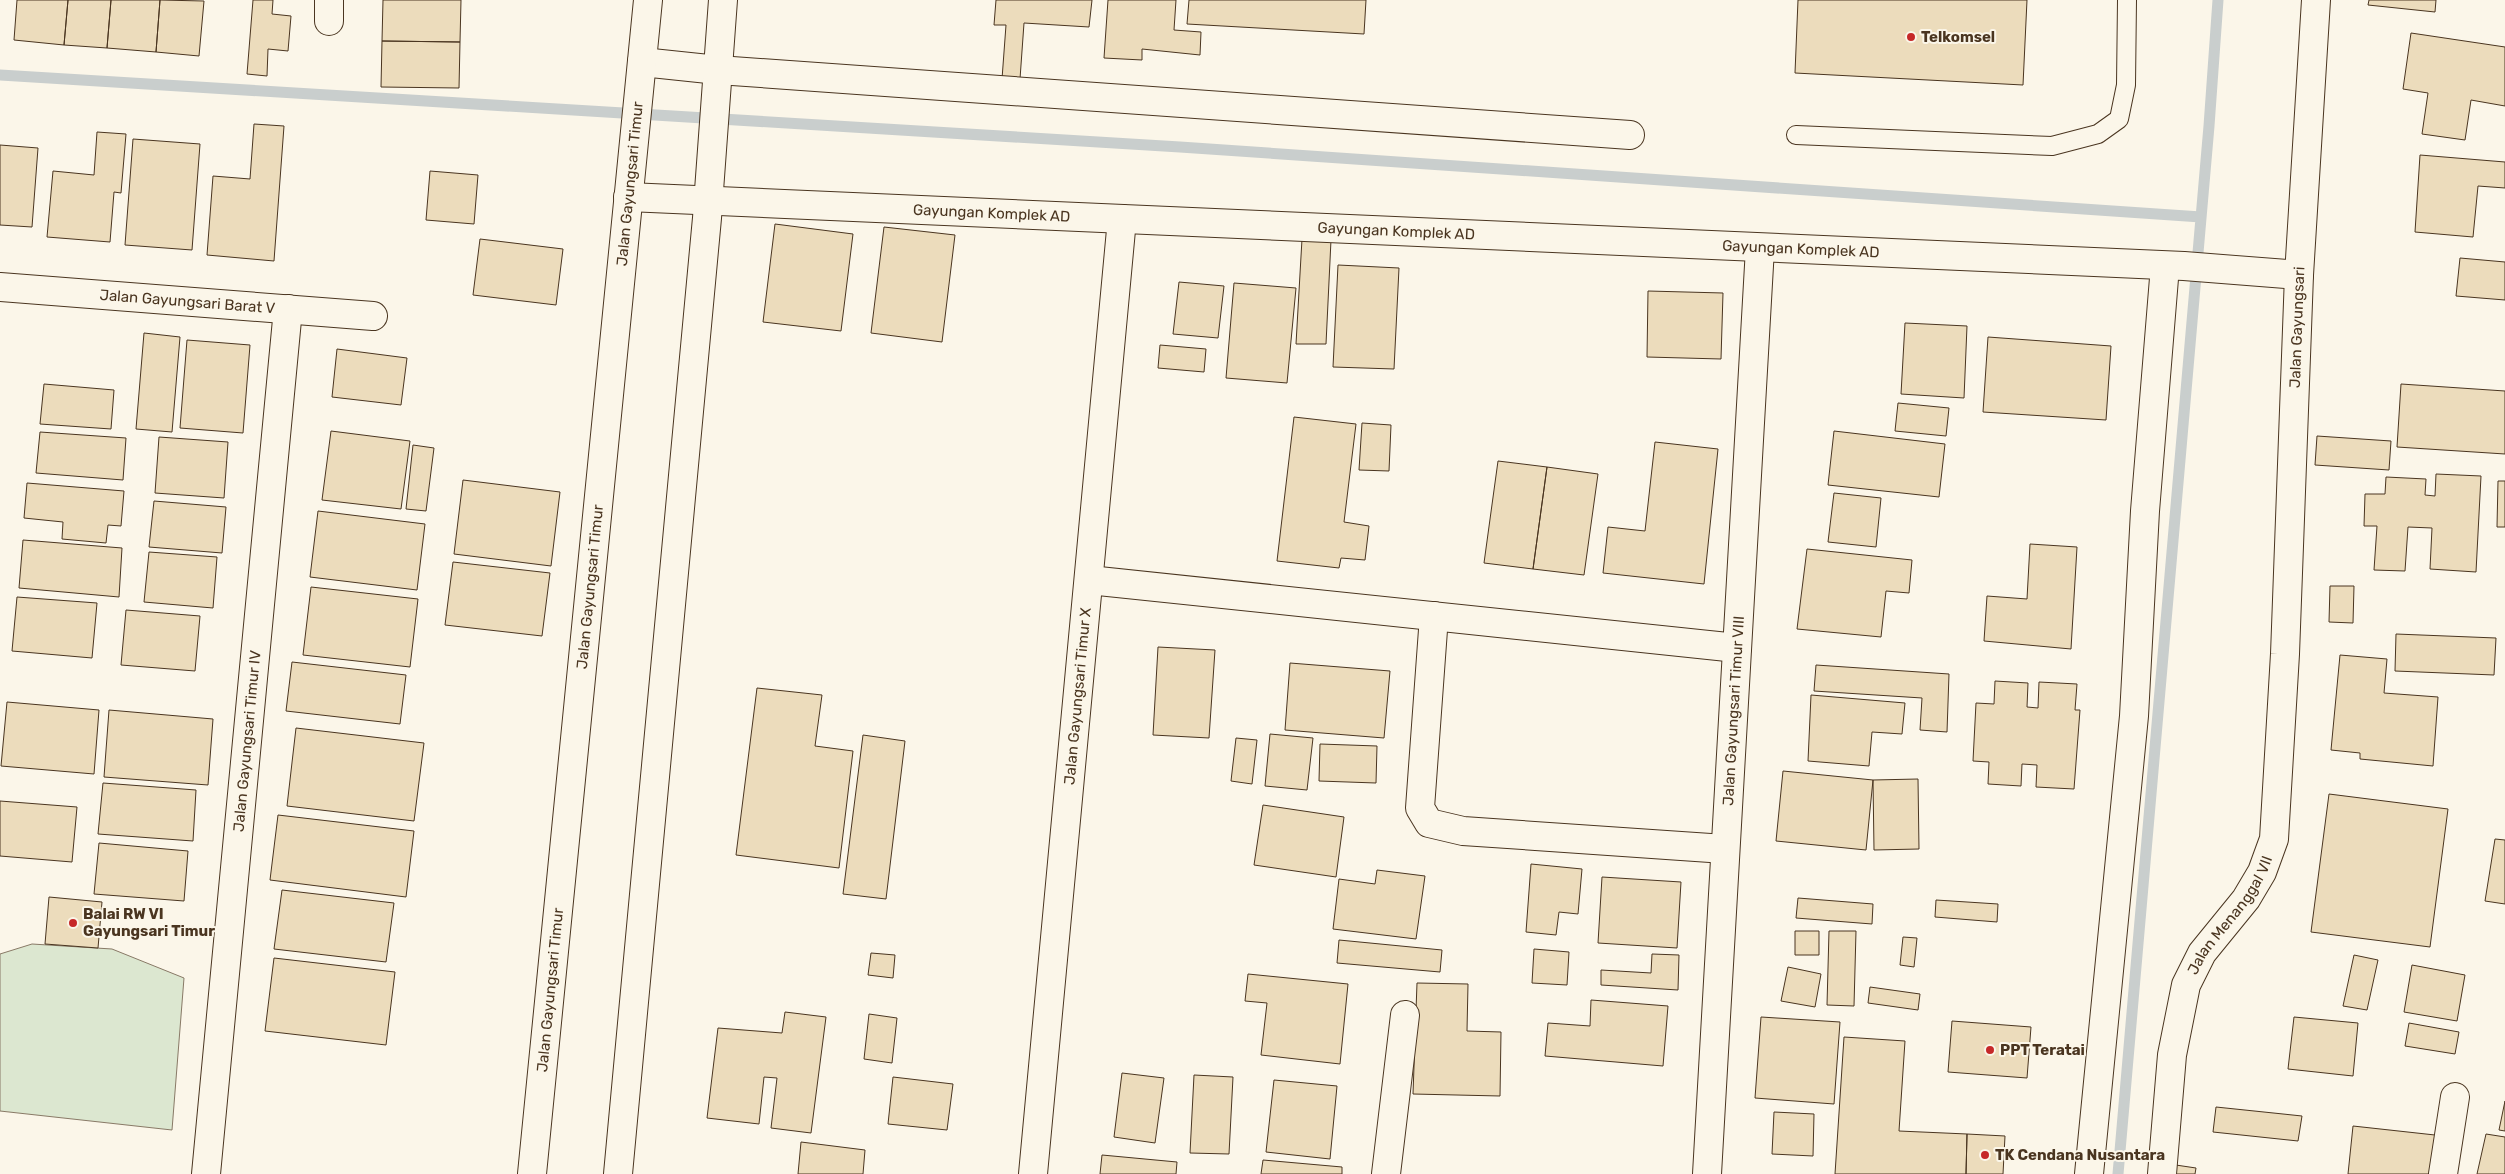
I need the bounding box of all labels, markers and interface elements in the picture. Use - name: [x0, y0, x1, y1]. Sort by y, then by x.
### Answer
- place label: Telkomsel: [1921, 28, 1995, 46]
- marker: Telkomsel: [1905, 31, 1917, 43]
- street label: Jalan Gayungsari Timur: [613, 100, 647, 267]
- street label: Gayungan Komplek AD: [913, 201, 1071, 226]
- street label: Gayungan Komplek AD: [1317, 219, 1475, 244]
- street label: Gayungan Komplek AD: [1722, 237, 1880, 261]
- street label: Jalan Gayungsari: [2286, 266, 2309, 388]
- street label: Jalan Gayungsari Barat V: [99, 286, 276, 317]
- street label: Jalan Gayungsari Timur: [573, 504, 607, 670]
- street label: Jalan Gayungsari Timur X: [1060, 606, 1095, 786]
- street label: Jalan Gayungsari Timur VIII: [1719, 615, 1748, 806]
- street label: Jalan Gayungsari Timur IV: [229, 649, 265, 833]
- street label: Jalan Menanggal VII: [2184, 853, 2276, 977]
- place label: Balai RW VI Gayungsari Timur: [83, 905, 215, 940]
- street label: Jalan Gayungsari Timur: [533, 907, 567, 1073]
- marker: Balai RW VI Gayungsari Timur: [67, 917, 79, 929]
- place label: PPT Teratai: [2000, 1041, 2085, 1059]
- marker: PPT Teratai: [1984, 1044, 1996, 1056]
- place label: TK Cendana Nusantara: [1995, 1146, 2165, 1164]
- marker: TK Cendana Nusantara: [1979, 1149, 1991, 1161]

